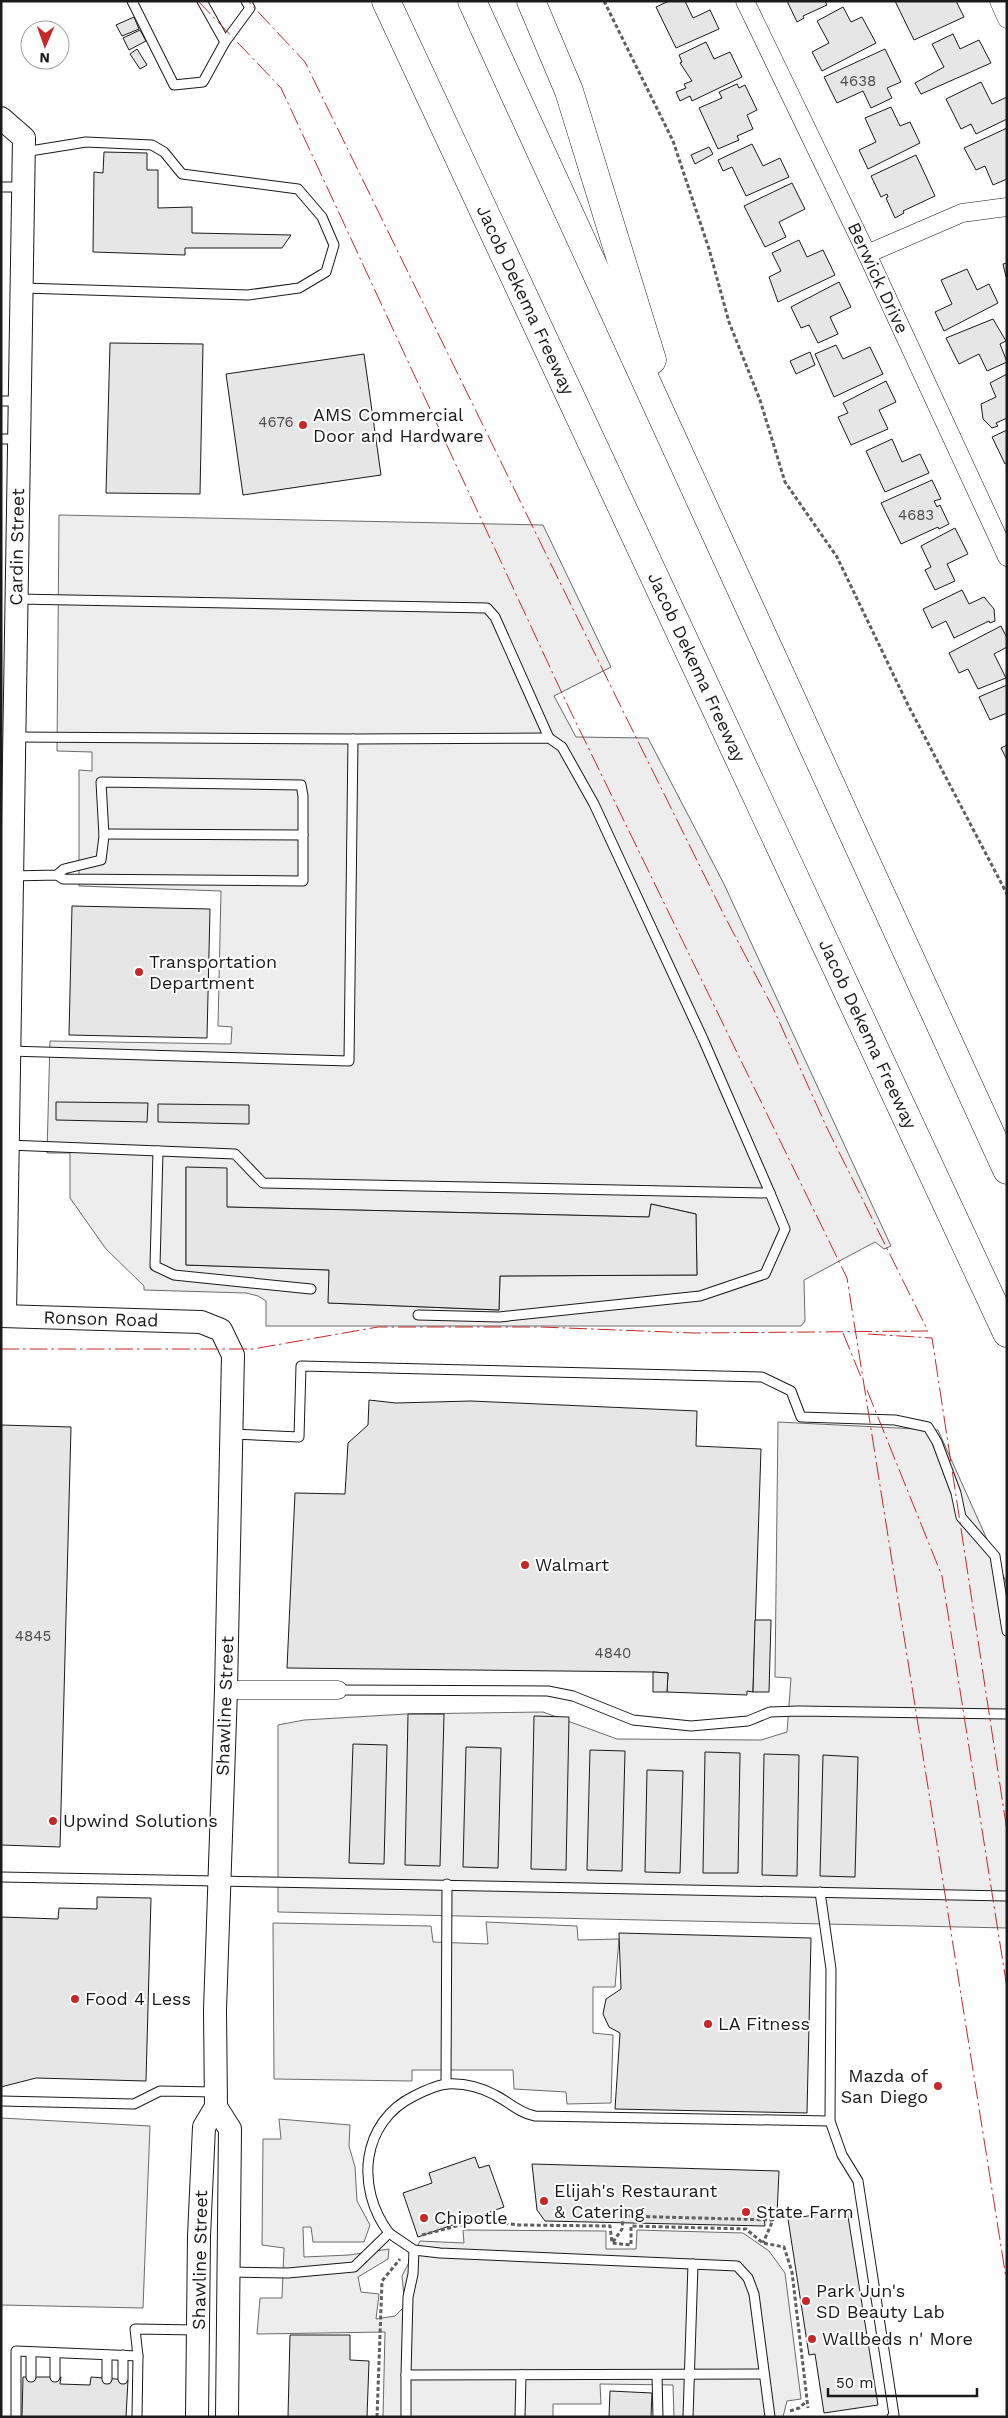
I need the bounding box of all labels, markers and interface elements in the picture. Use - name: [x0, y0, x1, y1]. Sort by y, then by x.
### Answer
- north arrow: [20, 20, 70, 70]
- text: N: [39, 50, 50, 66]
- house number: 4638: [840, 72, 876, 90]
- street label: Jacob Dekema Freeway: [473, 202, 579, 399]
- street label: Berwick Drive: [844, 219, 913, 337]
- place label: AMS Commercial Door and Hardware: [313, 404, 484, 446]
- house number: 4676: [258, 413, 294, 431]
- marker: AMS Commercial Door and Hardware: [297, 419, 309, 431]
- street label: Cardin Street: [5, 488, 28, 606]
- house number: 4683: [898, 506, 934, 524]
- street label: Jacob Dekema Freeway: [644, 569, 751, 766]
- street label: Jacob Dekema Freeway: [815, 936, 922, 1133]
- place label: Transportation Department: [149, 951, 277, 993]
- marker: Transportation Department: [133, 966, 145, 978]
- street label: Ronson Road: [43, 1306, 159, 1331]
- place label: Walmart: [535, 1554, 609, 1575]
- marker: Walmart: [519, 1559, 531, 1571]
- house number: 4845: [15, 1627, 51, 1645]
- street label: Shawline Street: [212, 1635, 237, 1776]
- house number: 4840: [595, 1644, 631, 1662]
- place label: Upwind Solutions: [63, 1810, 218, 1831]
- marker: Upwind Solutions: [47, 1815, 59, 1827]
- place label: Food 4 Less: [85, 1988, 191, 2009]
- marker: Food 4 Less: [69, 1993, 81, 2005]
- place label: LA Fitness: [718, 2013, 810, 2034]
- marker: LA Fitness: [702, 2018, 714, 2030]
- place label: Mazda of San Diego: [841, 2065, 928, 2107]
- marker: Mazda of San Diego: [932, 2080, 944, 2092]
- place label: Elijah's Restaurant & Catering: [554, 2180, 718, 2222]
- street label: Shawline Street: [188, 2189, 211, 2330]
- marker: Elijah's Restaurant & Catering: [538, 2195, 550, 2207]
- place label: State Farm: [756, 2201, 854, 2222]
- marker: State Farm: [740, 2206, 752, 2218]
- place label: Chipotle: [434, 2207, 508, 2228]
- marker: Chipotle: [418, 2212, 430, 2224]
- place label: Park Jun's SD Beauty Lab: [816, 2280, 945, 2322]
- marker: Park Jun's SD Beauty Lab: [800, 2295, 812, 2307]
- place label: Wallbeds n' More: [822, 2328, 973, 2349]
- marker: Wallbeds n' More: [806, 2333, 818, 2345]
- scale bar: [828, 2366, 977, 2398]
- text: 50 m: [836, 2374, 873, 2392]

